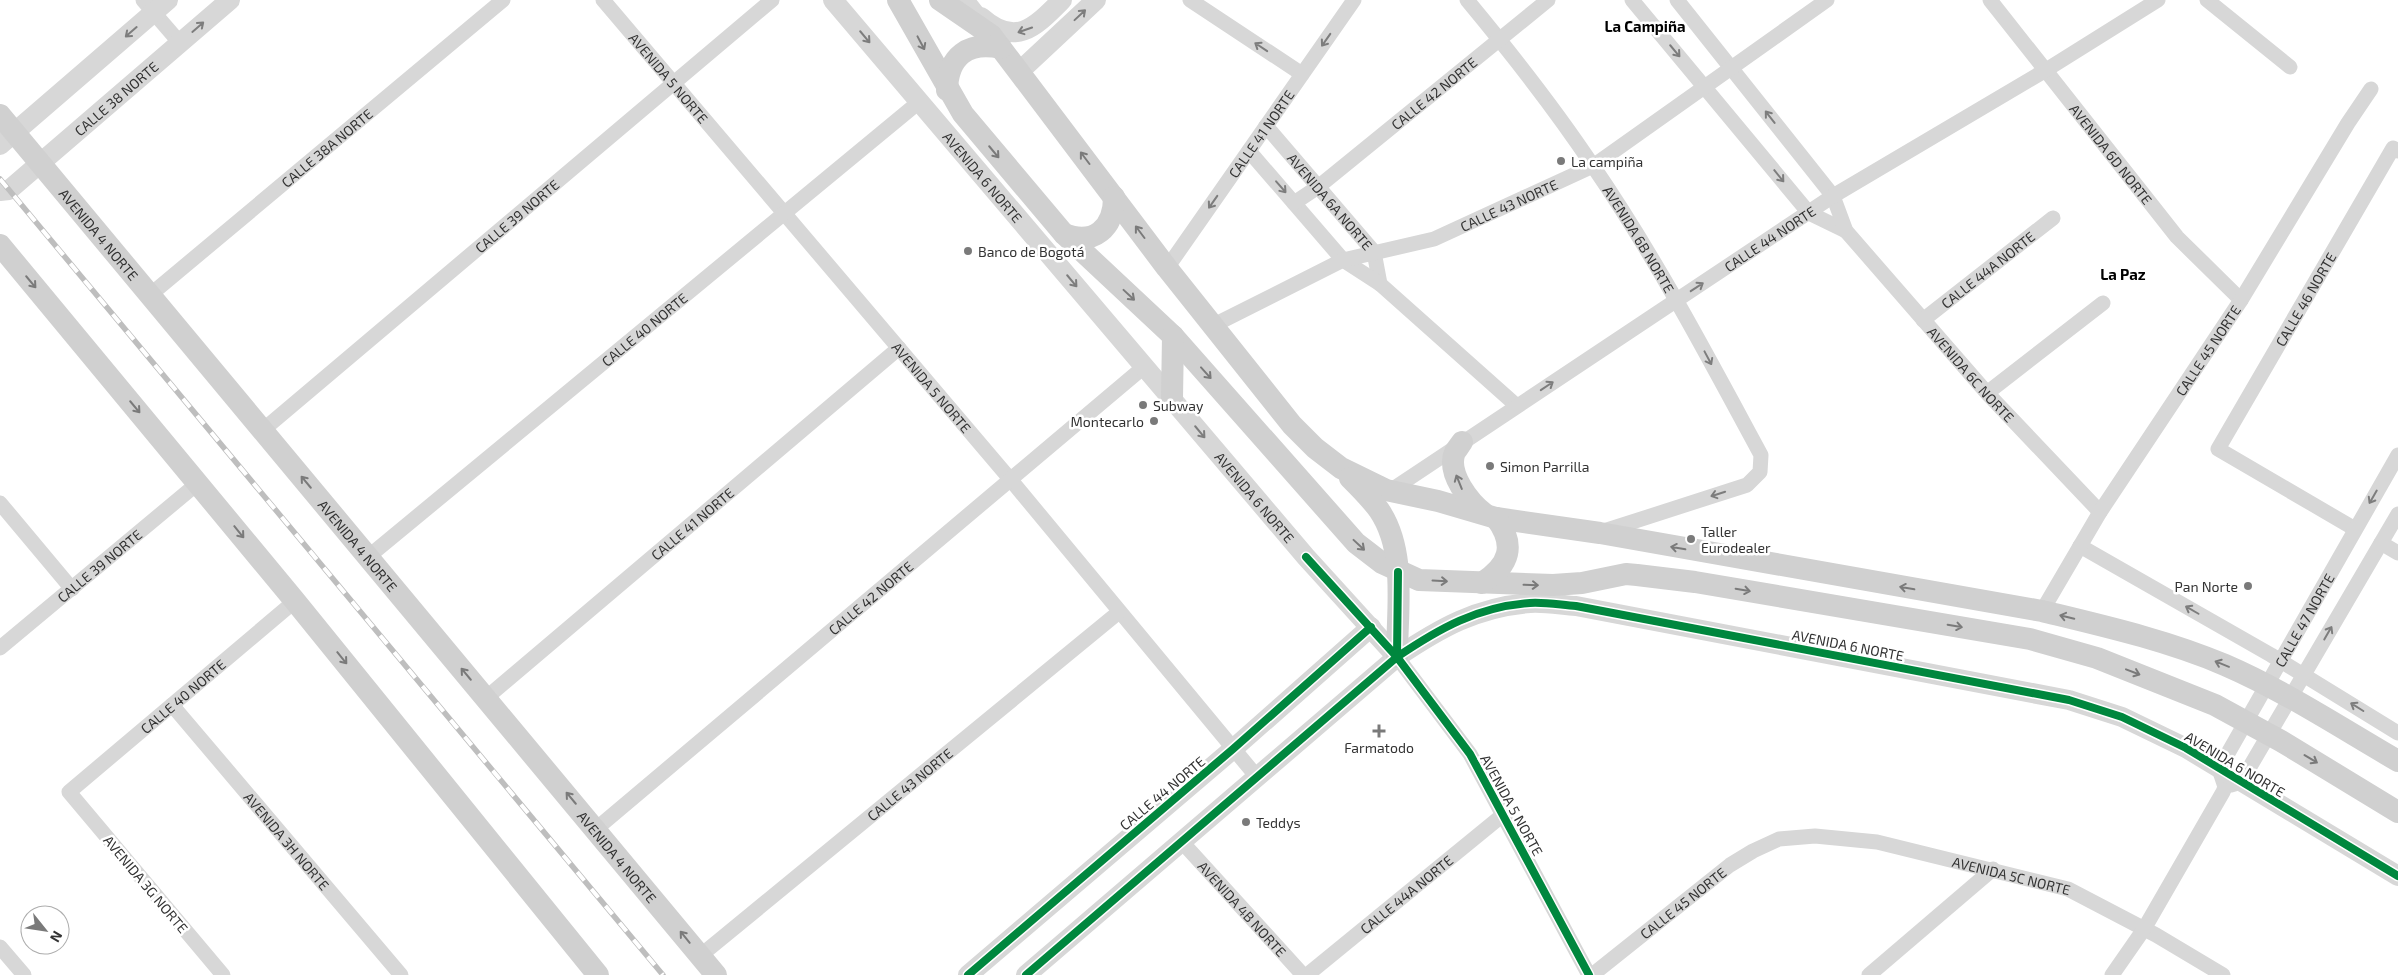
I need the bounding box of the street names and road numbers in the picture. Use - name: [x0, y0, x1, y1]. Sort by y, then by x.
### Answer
- street label: AVENIDA 5 NORTE: [626, 29, 712, 127]
- street label: CALLE 42 NORTE: [1387, 53, 1480, 133]
- street label: CALLE 38 NORTE: [70, 57, 161, 139]
- street label: CALLE 41 NORTE: [1224, 86, 1297, 181]
- street label: AVENIDA 6D NORTE: [2067, 100, 2156, 208]
- street label: CALLE 38A NORTE: [277, 104, 376, 190]
- street label: AVENIDA 6 NORTE: [940, 128, 1027, 226]
- street label: AVENIDA 6A NORTE: [1284, 149, 1377, 253]
- street label: CALLE 39 NORTE: [471, 175, 562, 256]
- street label: CALLE 43 NORTE: [1457, 175, 1560, 234]
- street label: AVENIDA 6B NORTE: [1600, 182, 1679, 296]
- street label: AVENIDA 4 NORTE: [56, 185, 142, 284]
- street label: CALLE 44 NORTE: [1721, 202, 1819, 275]
- street label: CALLE 44A NORTE: [1937, 227, 2038, 311]
- street label: CALLE 46 NORTE: [2271, 249, 2339, 349]
- street label: CALLE 40 NORTE: [598, 289, 690, 369]
- street label: CALLE 45 NORTE: [2171, 302, 2244, 399]
- street label: AVENIDA 6C NORTE: [1924, 323, 2018, 425]
- street label: AVENIDA 5 NORTE: [889, 338, 975, 436]
- street label: AVENIDA 6 NORTE: [1212, 448, 1298, 546]
- street label: CALLE 41 NORTE: [647, 484, 737, 563]
- street label: AVENIDA 4 NORTE: [315, 496, 402, 595]
- street label: CALLE 39 NORTE: [53, 525, 145, 605]
- street label: CALLE 42 NORTE: [825, 557, 916, 638]
- street label: CALLE 47 NORTE: [2271, 570, 2337, 670]
- street label: AVENIDA 6 NORTE: [1791, 626, 1906, 664]
- street label: CALLE 40 NORTE: [137, 655, 229, 737]
- street label: AVENIDA 6 NORTE: [2182, 727, 2288, 801]
- street label: CALLE 43 NORTE: [863, 744, 956, 824]
- street label: AVENIDA 5 NORTE: [1477, 751, 1547, 859]
- street label: CALLE 44 NORTE: [1116, 752, 1208, 834]
- street label: AVENIDA 3H NORTE: [241, 788, 333, 893]
- street label: AVENIDA 4 NORTE: [574, 807, 661, 906]
- street label: AVENIDA 3G NORTE: [100, 832, 192, 936]
- street label: CALLE 44A NORTE: [1356, 851, 1456, 937]
- street label: AVENIDA 5C NORTE: [1951, 852, 2073, 898]
- street label: AVENIDA 4B NORTE: [1195, 857, 1290, 960]
- street label: CALLE 45 NORTE: [1636, 863, 1729, 942]

